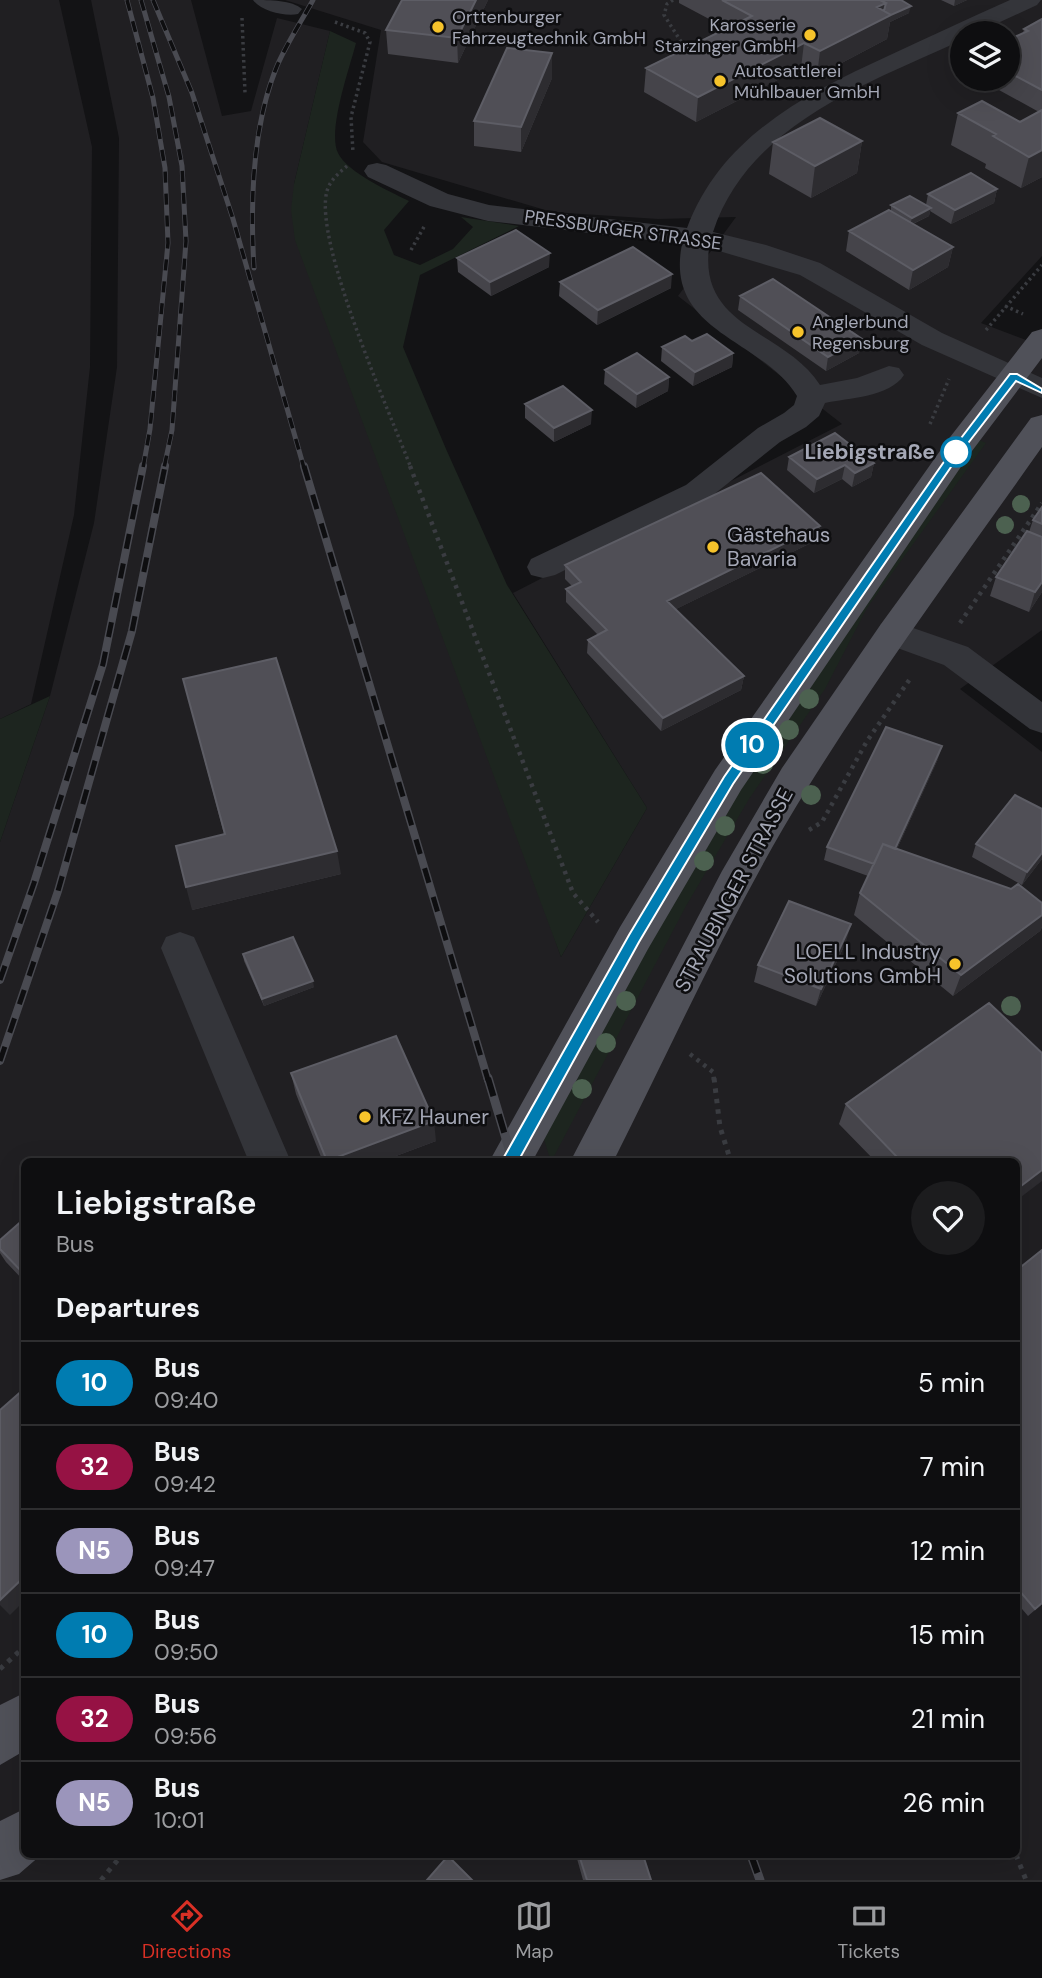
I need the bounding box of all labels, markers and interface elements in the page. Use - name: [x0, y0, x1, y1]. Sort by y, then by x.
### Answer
- place label: Orttenburger Fahrzeugtechnik GmbH: [452, 5, 646, 50]
- place label: Karosserie Starzinger GmbH: [655, 13, 796, 58]
- marker: Orttenburger Fahrzeugtechnik GmbH: [430, 19, 446, 35]
- map controls: [950, 21, 1020, 91]
- button: layers: [950, 21, 1020, 91]
- marker: Karosserie Starzinger GmbH: [802, 27, 818, 43]
- place label: Autosattlerei Mühlbauer GmbH: [734, 59, 880, 104]
- marker: Autosattlerei Mühlbauer GmbH: [712, 73, 728, 89]
- street label: PRESSBURGER STRASSE: [523, 204, 723, 256]
- place label: Anglerbund Regensburg: [812, 310, 910, 355]
- marker: Anglerbund Regensburg: [790, 324, 806, 340]
- marker: Liebigstraße: [941, 437, 971, 467]
- place label: Liebigstraße: [805, 438, 935, 466]
- place label: Gästehaus Bavaria: [727, 521, 830, 573]
- marker: Gästehaus Bavaria: [705, 539, 721, 555]
- line badge: 10: [720, 722, 784, 768]
- text: 10: [739, 729, 765, 760]
- street label: STRAUBINGER STRASSE: [668, 783, 800, 997]
- place label: LOELL Industry Solutions GmbH: [784, 938, 941, 990]
- marker: LOELL Industry Solutions GmbH: [947, 956, 963, 972]
- place label: KFZ Hauner: [379, 1103, 489, 1131]
- marker: KFZ Hauner: [357, 1109, 373, 1125]
- text: Liebigstraße: [56, 1181, 257, 1224]
- button: heart: [911, 1181, 985, 1255]
- text: Bus: [56, 1229, 95, 1259]
- text: Departures: [56, 1291, 200, 1325]
- text: Bus: [154, 1351, 200, 1385]
- text: 5 min: [918, 1366, 985, 1400]
- text: 10: [82, 1367, 107, 1398]
- text: 09:40: [154, 1385, 219, 1415]
- text: Bus: [154, 1435, 200, 1469]
- text: 7 min: [920, 1450, 985, 1484]
- text: 32: [80, 1451, 109, 1482]
- text: 09:42: [154, 1469, 216, 1499]
- text: Bus: [154, 1519, 200, 1553]
- text: 12 min: [911, 1534, 985, 1568]
- text: N5: [78, 1535, 111, 1566]
- text: 09:47: [154, 1553, 215, 1583]
- text: Bus: [154, 1603, 200, 1637]
- text: 15 min: [910, 1618, 985, 1652]
- text: 10: [82, 1619, 107, 1650]
- text: 09:50: [154, 1637, 219, 1667]
- text: Bus: [154, 1687, 200, 1721]
- text: 21 min: [911, 1702, 985, 1736]
- text: 32: [80, 1703, 109, 1734]
- text: 09:56: [154, 1721, 217, 1751]
- text: Bus: [154, 1771, 200, 1805]
- text: 26 min: [902, 1786, 985, 1820]
- text: N5: [78, 1787, 111, 1818]
- text: 10:01: [154, 1805, 204, 1835]
- tab: Directions: [142, 1897, 231, 1964]
- tab: Map: [515, 1897, 554, 1964]
- tab: Tickets: [838, 1897, 900, 1964]

